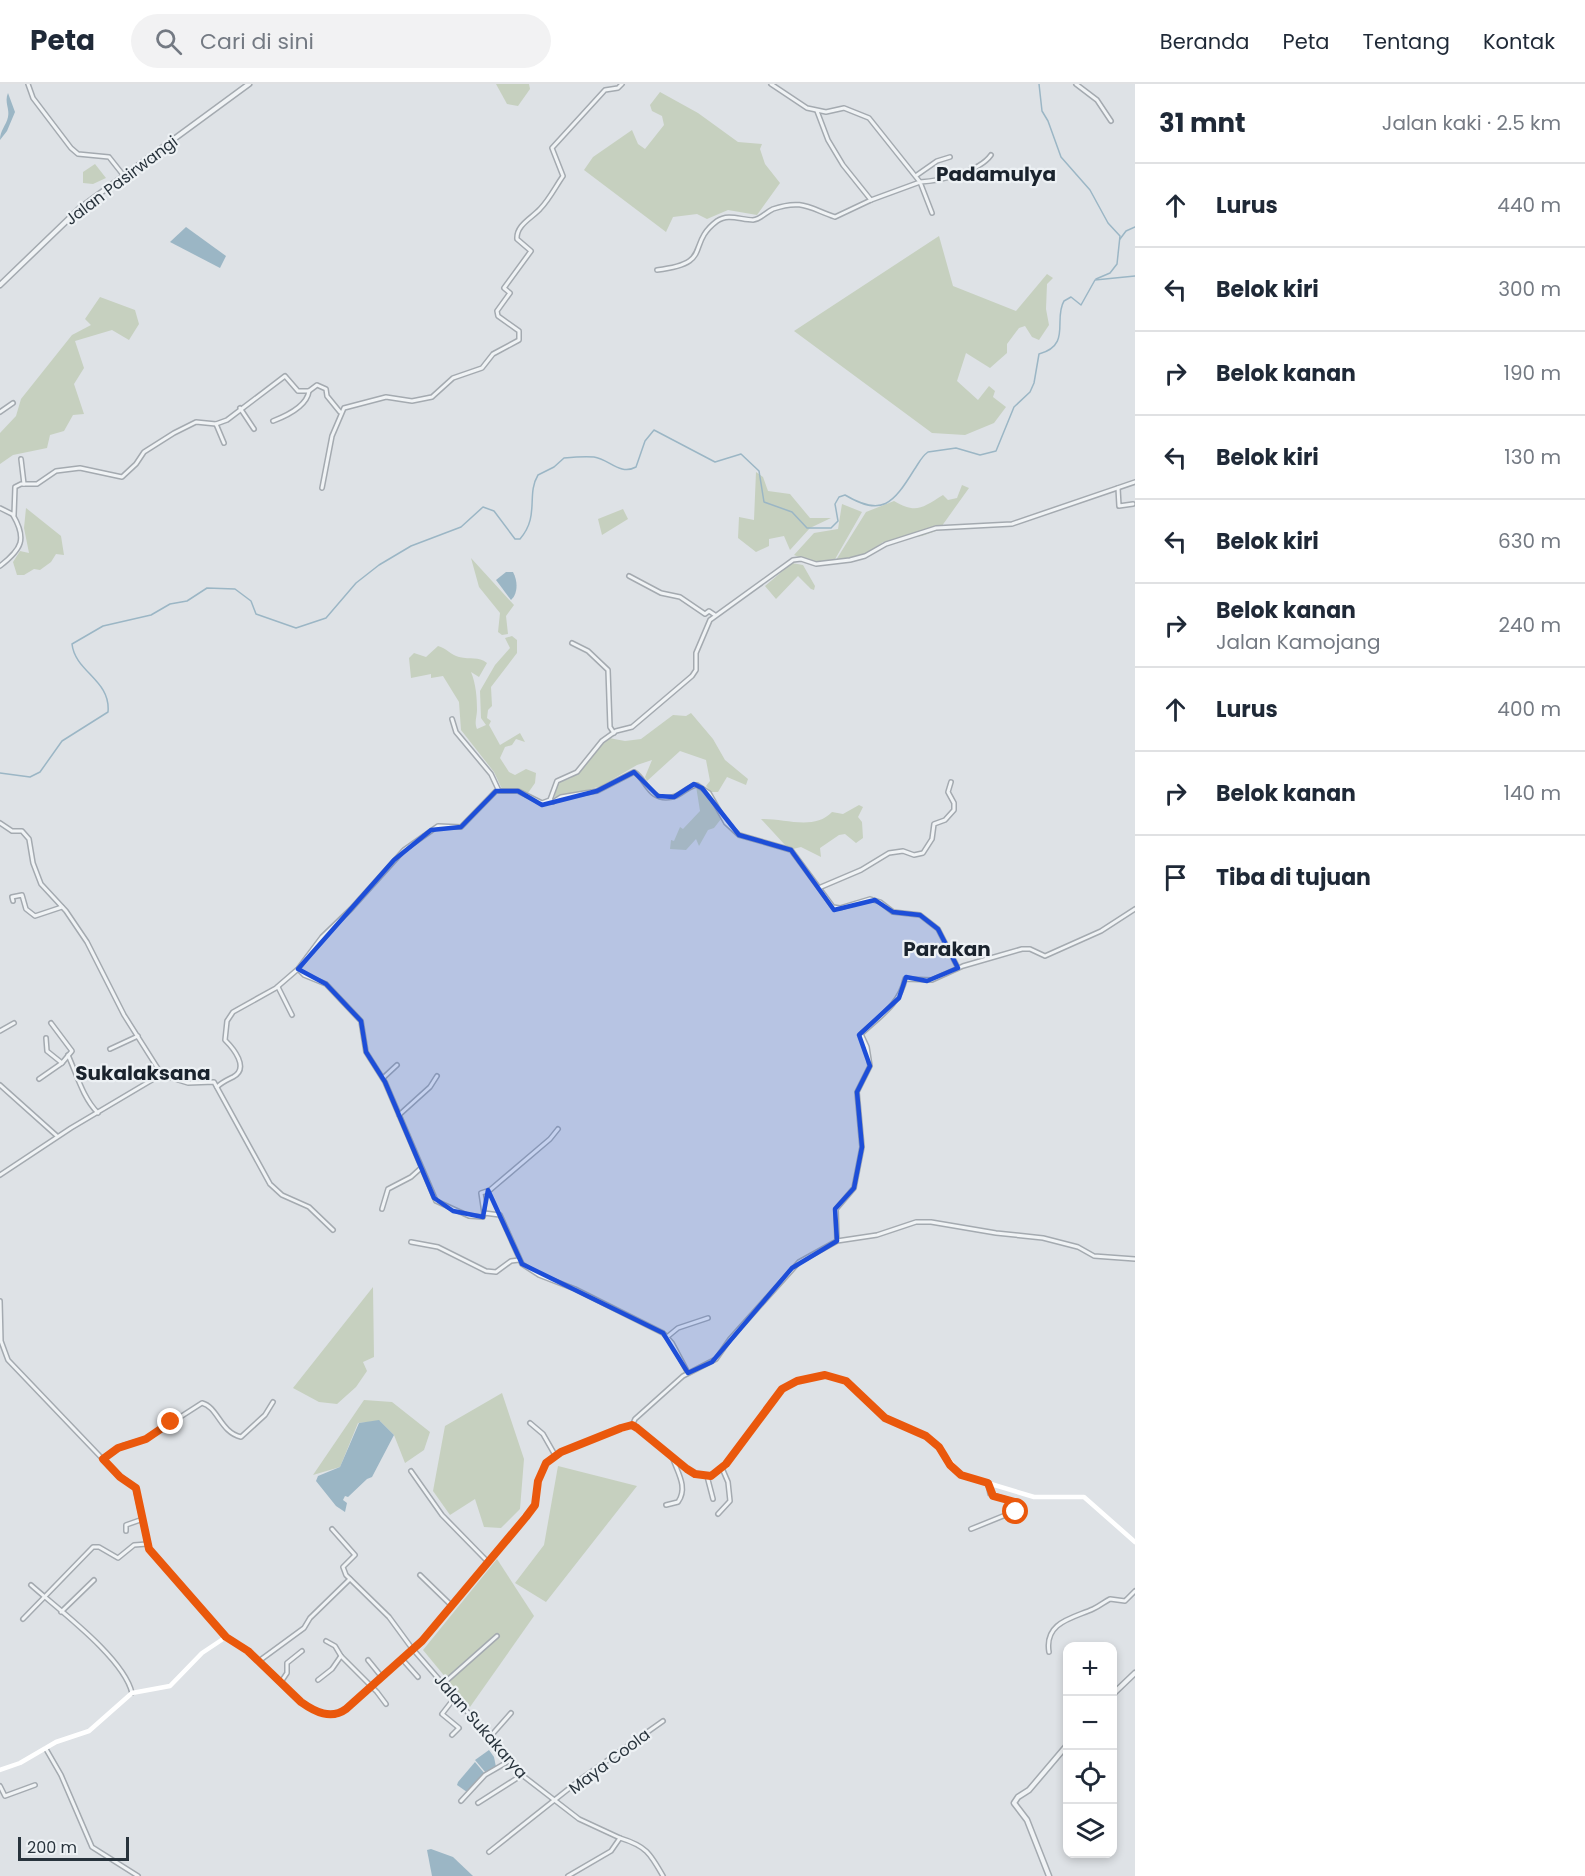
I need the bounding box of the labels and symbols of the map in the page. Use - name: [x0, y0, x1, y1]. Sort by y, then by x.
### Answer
- street label: Jalan Pasirwangi: [60, 130, 182, 230]
- district label: Padamulya: [936, 160, 1056, 188]
- district label: Parakan: [903, 935, 991, 963]
- district label: Sukalaksana: [75, 1059, 211, 1087]
- route end: [157, 1408, 183, 1434]
- route start: [1002, 1498, 1028, 1524]
- street label: Jalan Sukakarya: [429, 1669, 533, 1784]
- street label: Maya Coola: [564, 1723, 655, 1800]
- scale bar: [18, 1834, 129, 1862]

